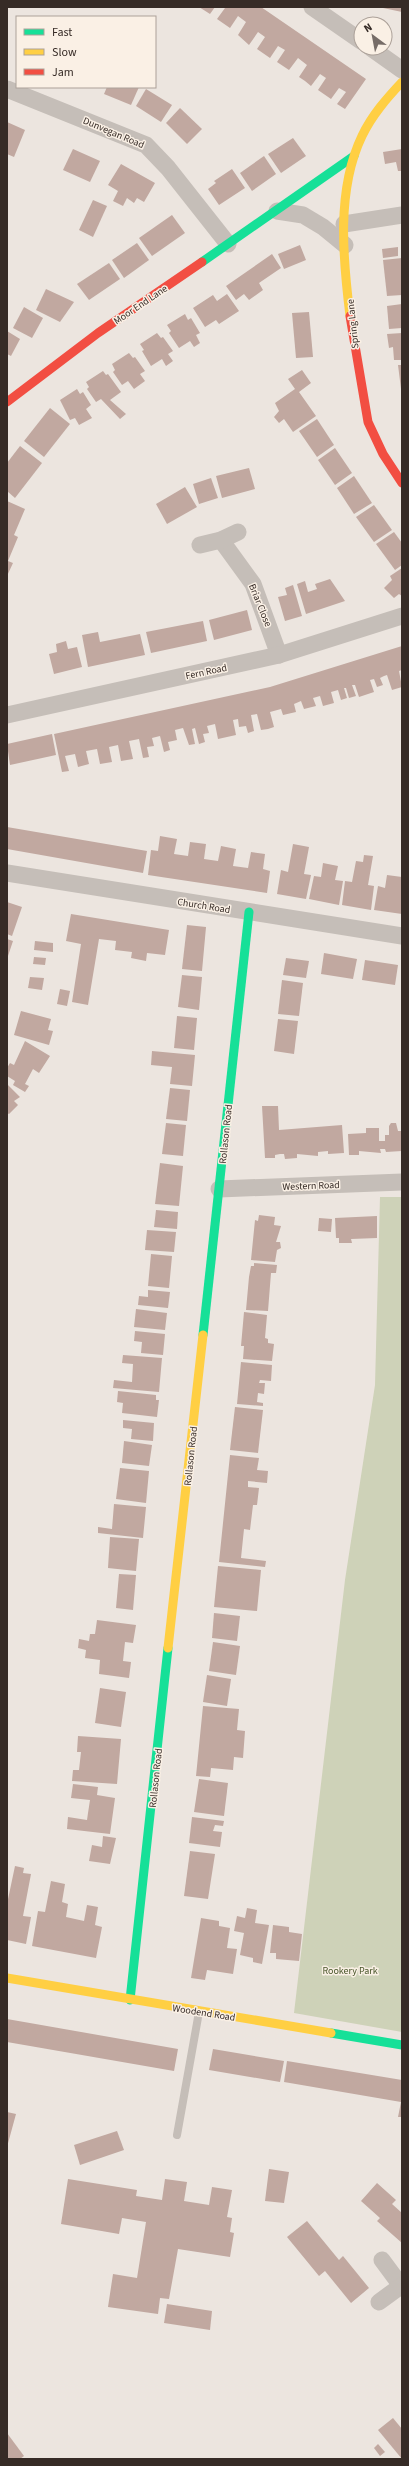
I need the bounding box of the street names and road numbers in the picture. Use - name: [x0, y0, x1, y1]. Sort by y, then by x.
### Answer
- street label: Dunvegan Road: [81, 114, 146, 152]
- street label: Moor End Lane: [111, 282, 170, 328]
- street label: Spring Lane: [343, 298, 363, 349]
- street label: Briar Close: [245, 582, 275, 629]
- street label: Fern Road: [184, 661, 228, 683]
- street label: Church Road: [176, 895, 231, 917]
- street label: Rollason Road: [216, 1104, 236, 1165]
- street label: Western Road: [282, 1178, 340, 1194]
- street label: Rollason Road: [181, 1426, 201, 1487]
- street label: Rollason Road: [146, 1748, 166, 1809]
- street label: Woodend Road: [171, 2001, 236, 2025]

